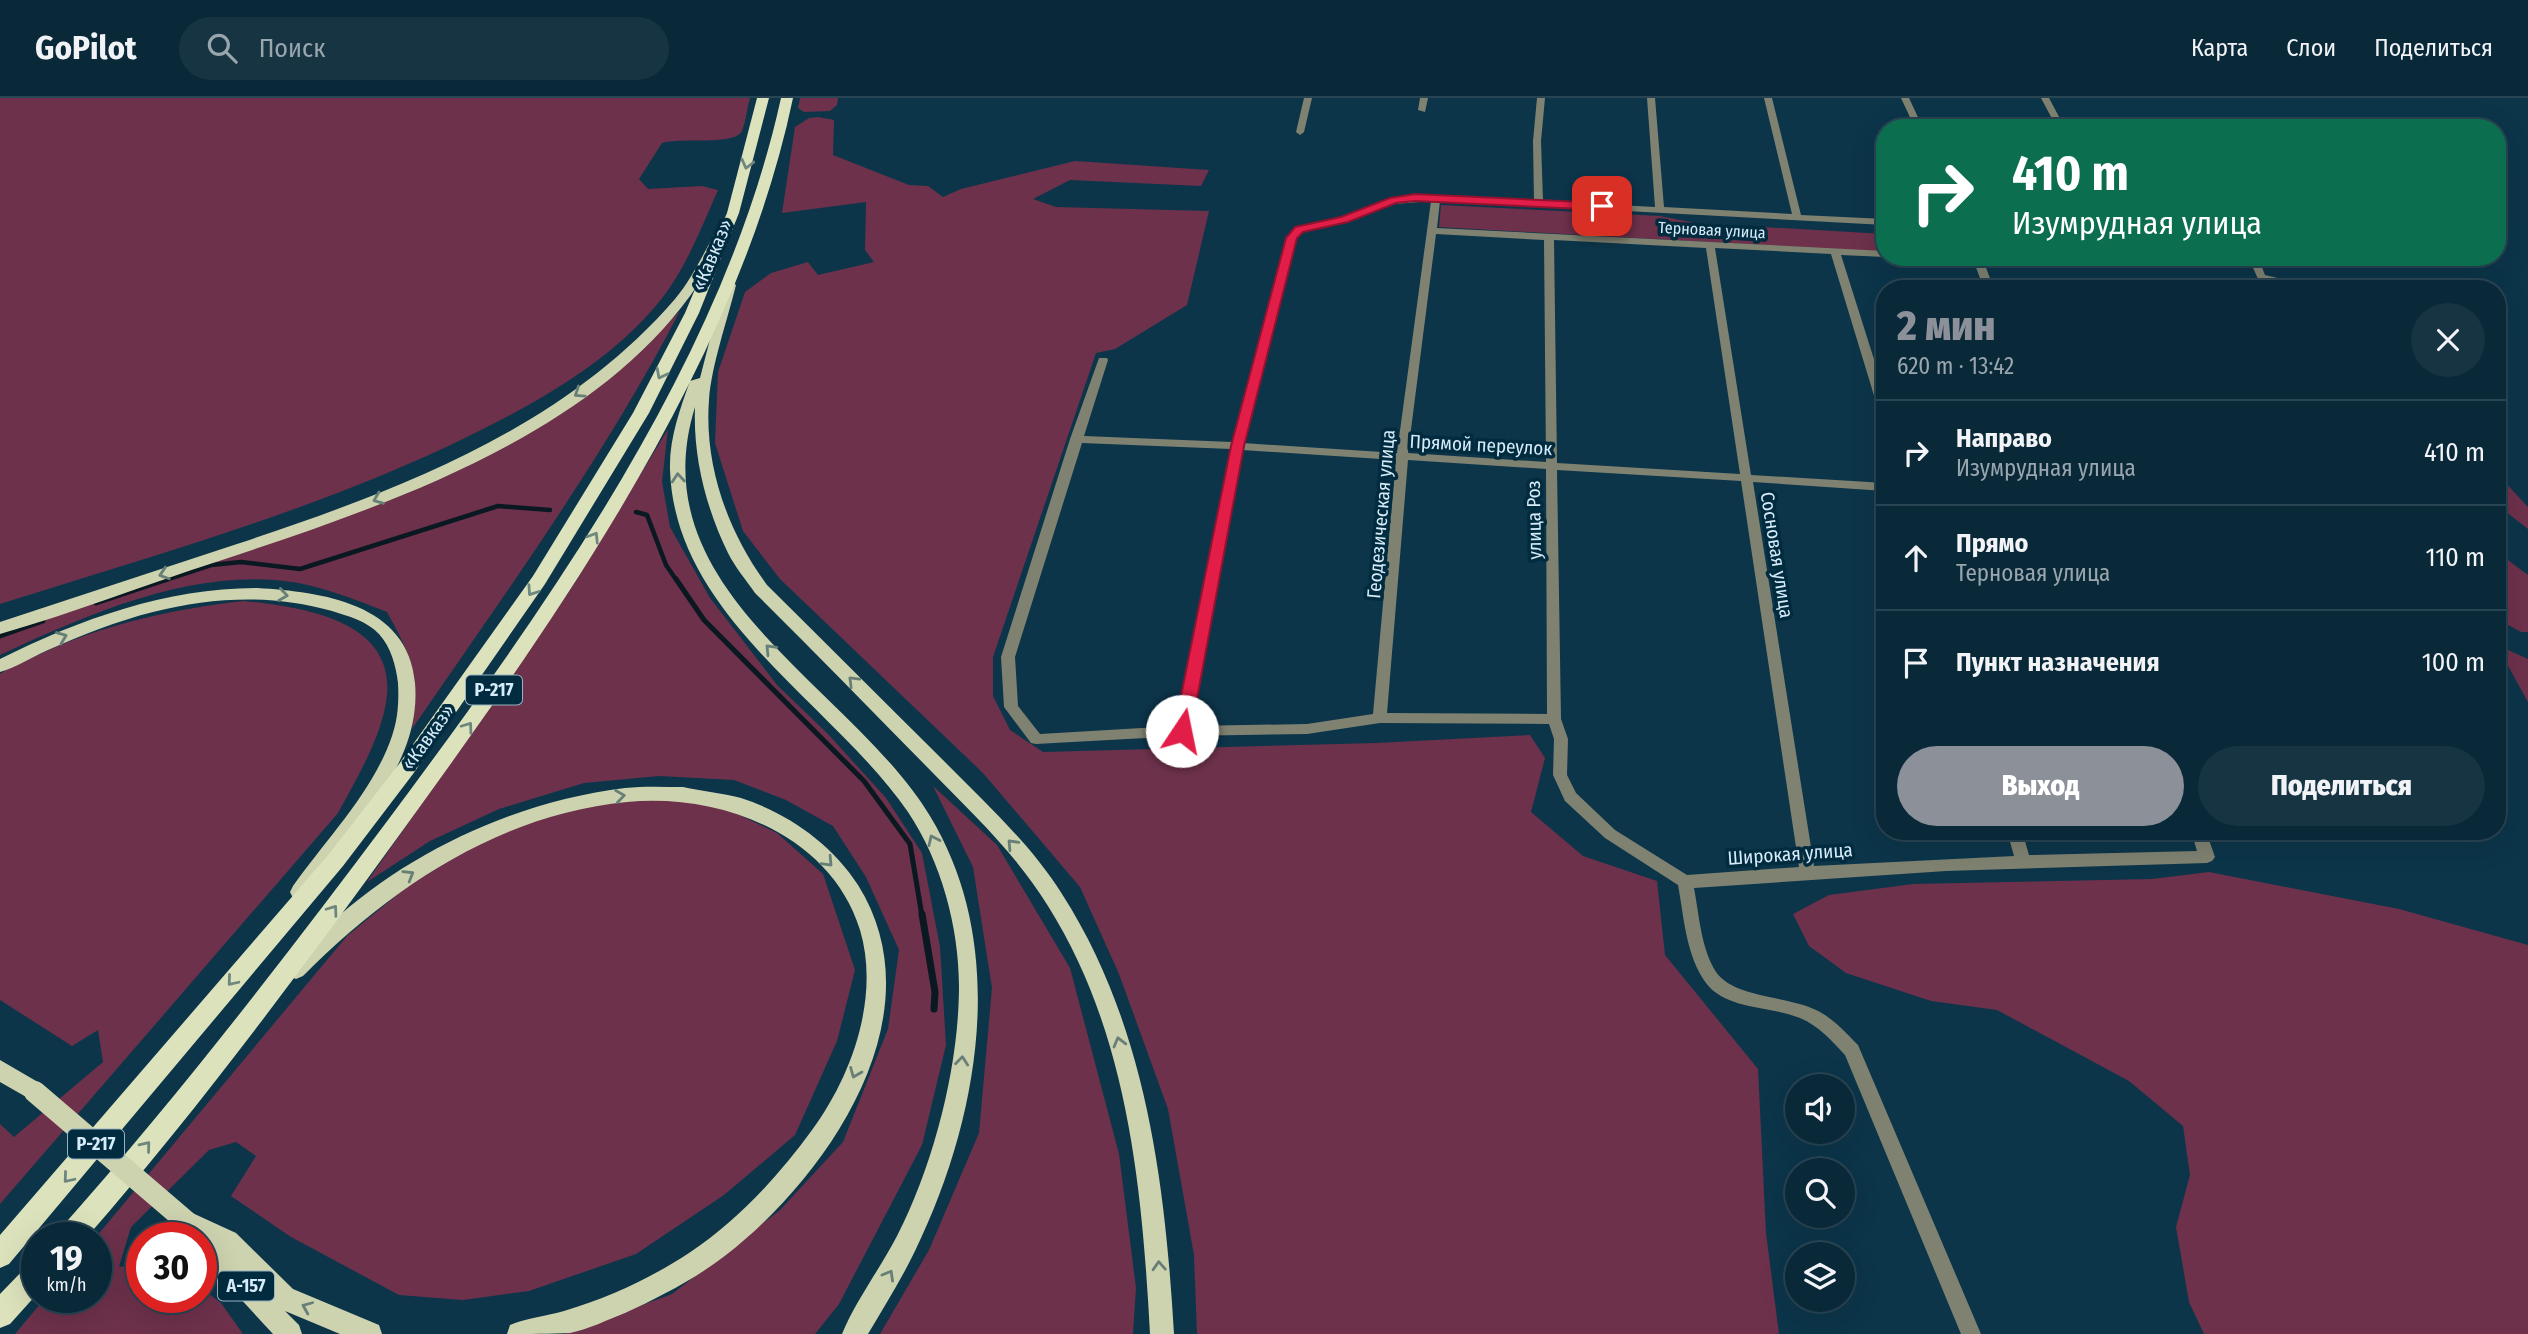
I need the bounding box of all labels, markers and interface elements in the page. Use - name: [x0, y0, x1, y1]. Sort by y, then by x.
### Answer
- search box: [179, 17, 669, 80]
- text: GoPilot: [35, 28, 137, 68]
- icon: search: [203, 29, 241, 67]
- text: Поиск: [259, 33, 325, 64]
- text: Карта: [2191, 34, 2248, 62]
- text: Слои: [2286, 34, 2336, 62]
- text: Поделиться: [2374, 34, 2493, 62]
- text: 410 m: [2012, 144, 2129, 203]
- icon: right: [1897, 147, 1988, 238]
- one-way arrow: [740, 158, 755, 170]
- pin: [1572, 176, 1632, 236]
- icon: arrive: [1583, 187, 1621, 225]
- text: Изумрудная улица: [2012, 204, 2262, 242]
- street label: «Кавказ»: [687, 216, 737, 294]
- street label: Терновая улица: [1658, 218, 1766, 242]
- text: 2 мин: [1897, 301, 1996, 351]
- button: close: [2411, 303, 2485, 377]
- text: 620 m · 13:42: [1897, 352, 2014, 380]
- one-way arrow: [655, 367, 669, 379]
- one-way arrow: [574, 385, 587, 397]
- text: Направо: [1956, 423, 2052, 454]
- street label: Геодезическая улица: [1362, 429, 1400, 599]
- street label: Прямой переулок: [1409, 430, 1553, 460]
- icon: right: [1897, 434, 1935, 472]
- text: 410 m: [2424, 437, 2485, 468]
- text: Изумрудная улица: [1956, 454, 2136, 482]
- one-way arrow: [671, 473, 686, 484]
- street label: улица Роз: [1522, 480, 1546, 560]
- one-way arrow: [373, 490, 385, 504]
- street label: Сосновая улица: [1756, 490, 1798, 620]
- text: Прямо: [1956, 528, 2028, 559]
- one-way arrow: [585, 532, 598, 545]
- icon: ahead: [1897, 539, 1935, 577]
- text: 110 m: [2425, 542, 2485, 573]
- text: Терновая улица: [1956, 559, 2110, 587]
- one-way arrow: [158, 565, 170, 580]
- one-way arrow: [527, 583, 540, 596]
- one-way arrow: [277, 587, 289, 602]
- one-way arrow: [55, 631, 67, 645]
- icon: arrive: [1897, 644, 1935, 682]
- one-way arrow: [765, 645, 778, 658]
- text: Пункт назначения: [1956, 647, 2160, 678]
- text: 100 m: [2422, 647, 2485, 678]
- road number: Р-217: [466, 676, 522, 704]
- one-way arrow: [849, 676, 862, 689]
- position arrow: [1145, 694, 1219, 768]
- street label: «Кавказ»: [396, 700, 460, 774]
- one-way arrow: [460, 722, 472, 734]
- button: Выход: [1897, 746, 2184, 826]
- button: Поделиться: [2198, 746, 2485, 826]
- one-way arrow: [615, 789, 626, 804]
- one-way arrow: [927, 835, 941, 847]
- street label: Широкая улица: [1727, 838, 1853, 870]
- one-way arrow: [1008, 839, 1021, 852]
- one-way arrow: [820, 854, 832, 867]
- one-way arrow: [402, 870, 415, 883]
- one-way arrow: [325, 905, 337, 918]
- one-way arrow: [228, 973, 240, 986]
- one-way arrow: [1113, 1036, 1128, 1048]
- one-way arrow: [955, 1056, 970, 1067]
- one-way arrow: [849, 1066, 863, 1078]
- map controls: [1785, 1074, 1855, 1312]
- button: sound: [1785, 1074, 1855, 1144]
- road number: Р-217: [68, 1129, 124, 1158]
- one-way arrow: [138, 1141, 151, 1153]
- button: search: [1785, 1158, 1855, 1228]
- one-way arrow: [64, 1169, 76, 1182]
- speed limit sign: 30: [126, 1222, 217, 1313]
- text: 19: [50, 1237, 83, 1279]
- button: layers: [1785, 1242, 1855, 1312]
- one-way arrow: [1151, 1260, 1166, 1271]
- one-way arrow: [881, 1270, 894, 1283]
- road number: А-157: [218, 1272, 274, 1301]
- text: km/h: [46, 1274, 87, 1296]
- one-way arrow: [301, 1302, 313, 1316]

